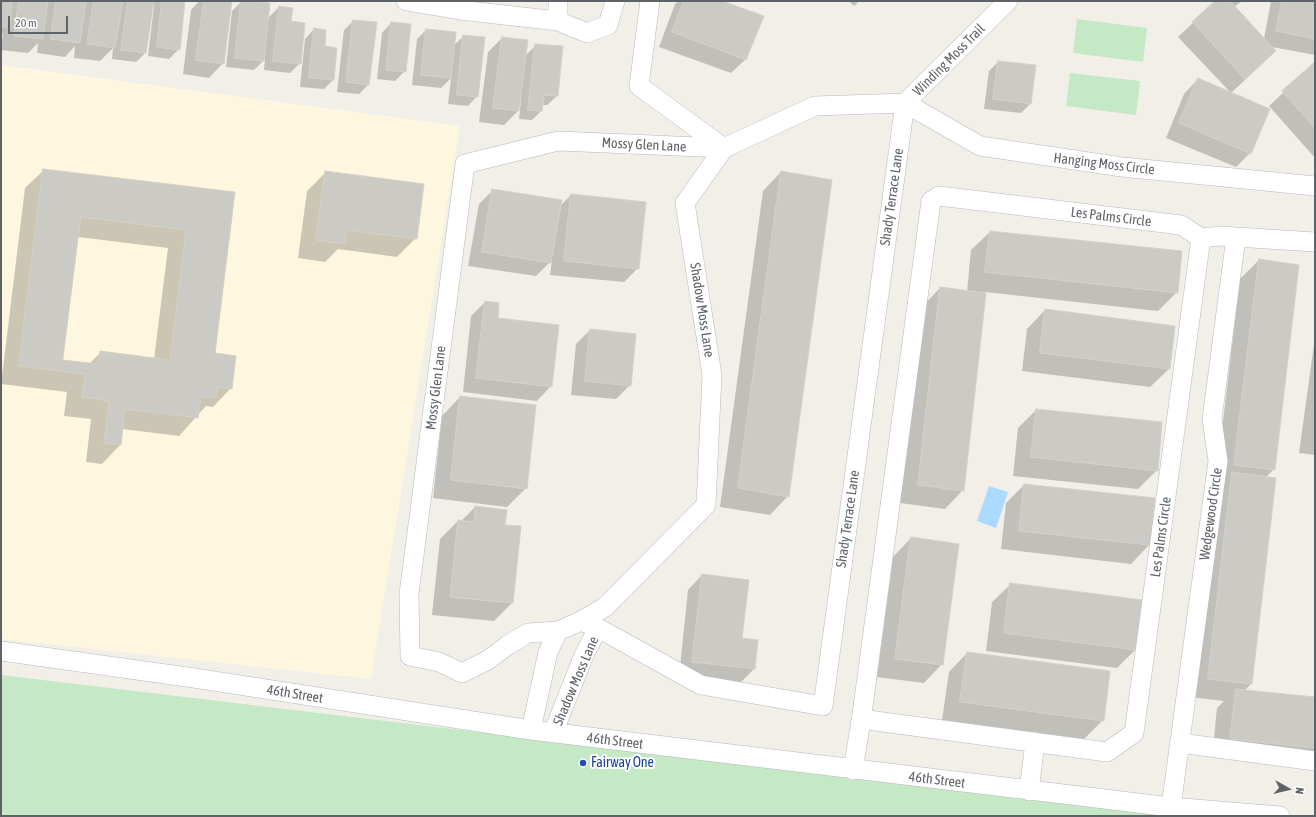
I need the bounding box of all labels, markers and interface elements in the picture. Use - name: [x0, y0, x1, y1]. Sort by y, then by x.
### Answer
- scale bar: [10, 8, 70, 34]
- text: 20 m: [15, 16, 37, 30]
- street label: Winding Moss Trail: [909, 20, 989, 100]
- street label: Mossy Glen Lane: [601, 134, 687, 156]
- street label: Shady Terrace Lane: [877, 147, 907, 247]
- street label: Hanging Moss Circle: [1052, 149, 1156, 179]
- street label: Les Palms Circle: [1070, 204, 1152, 230]
- street label: Shadow Moss Lane: [686, 262, 718, 358]
- street label: Mossy Glen Lane: [423, 345, 449, 431]
- street label: Wedgewood Circle: [1196, 467, 1226, 561]
- street label: Shady Terrace Lane: [833, 469, 863, 569]
- street label: Les Palms Circle: [1147, 496, 1175, 578]
- street label: Shadow Moss Lane: [550, 634, 602, 728]
- street label: 46th Street: [266, 681, 324, 707]
- street label: 46th Street: [586, 729, 644, 753]
- place label: Fairway One: [591, 755, 654, 771]
- marker: Fairway One: [578, 758, 588, 768]
- street label: 46th Street: [908, 768, 966, 792]
- north arrow: [1268, 769, 1308, 809]
- text: N: [1293, 787, 1306, 795]

